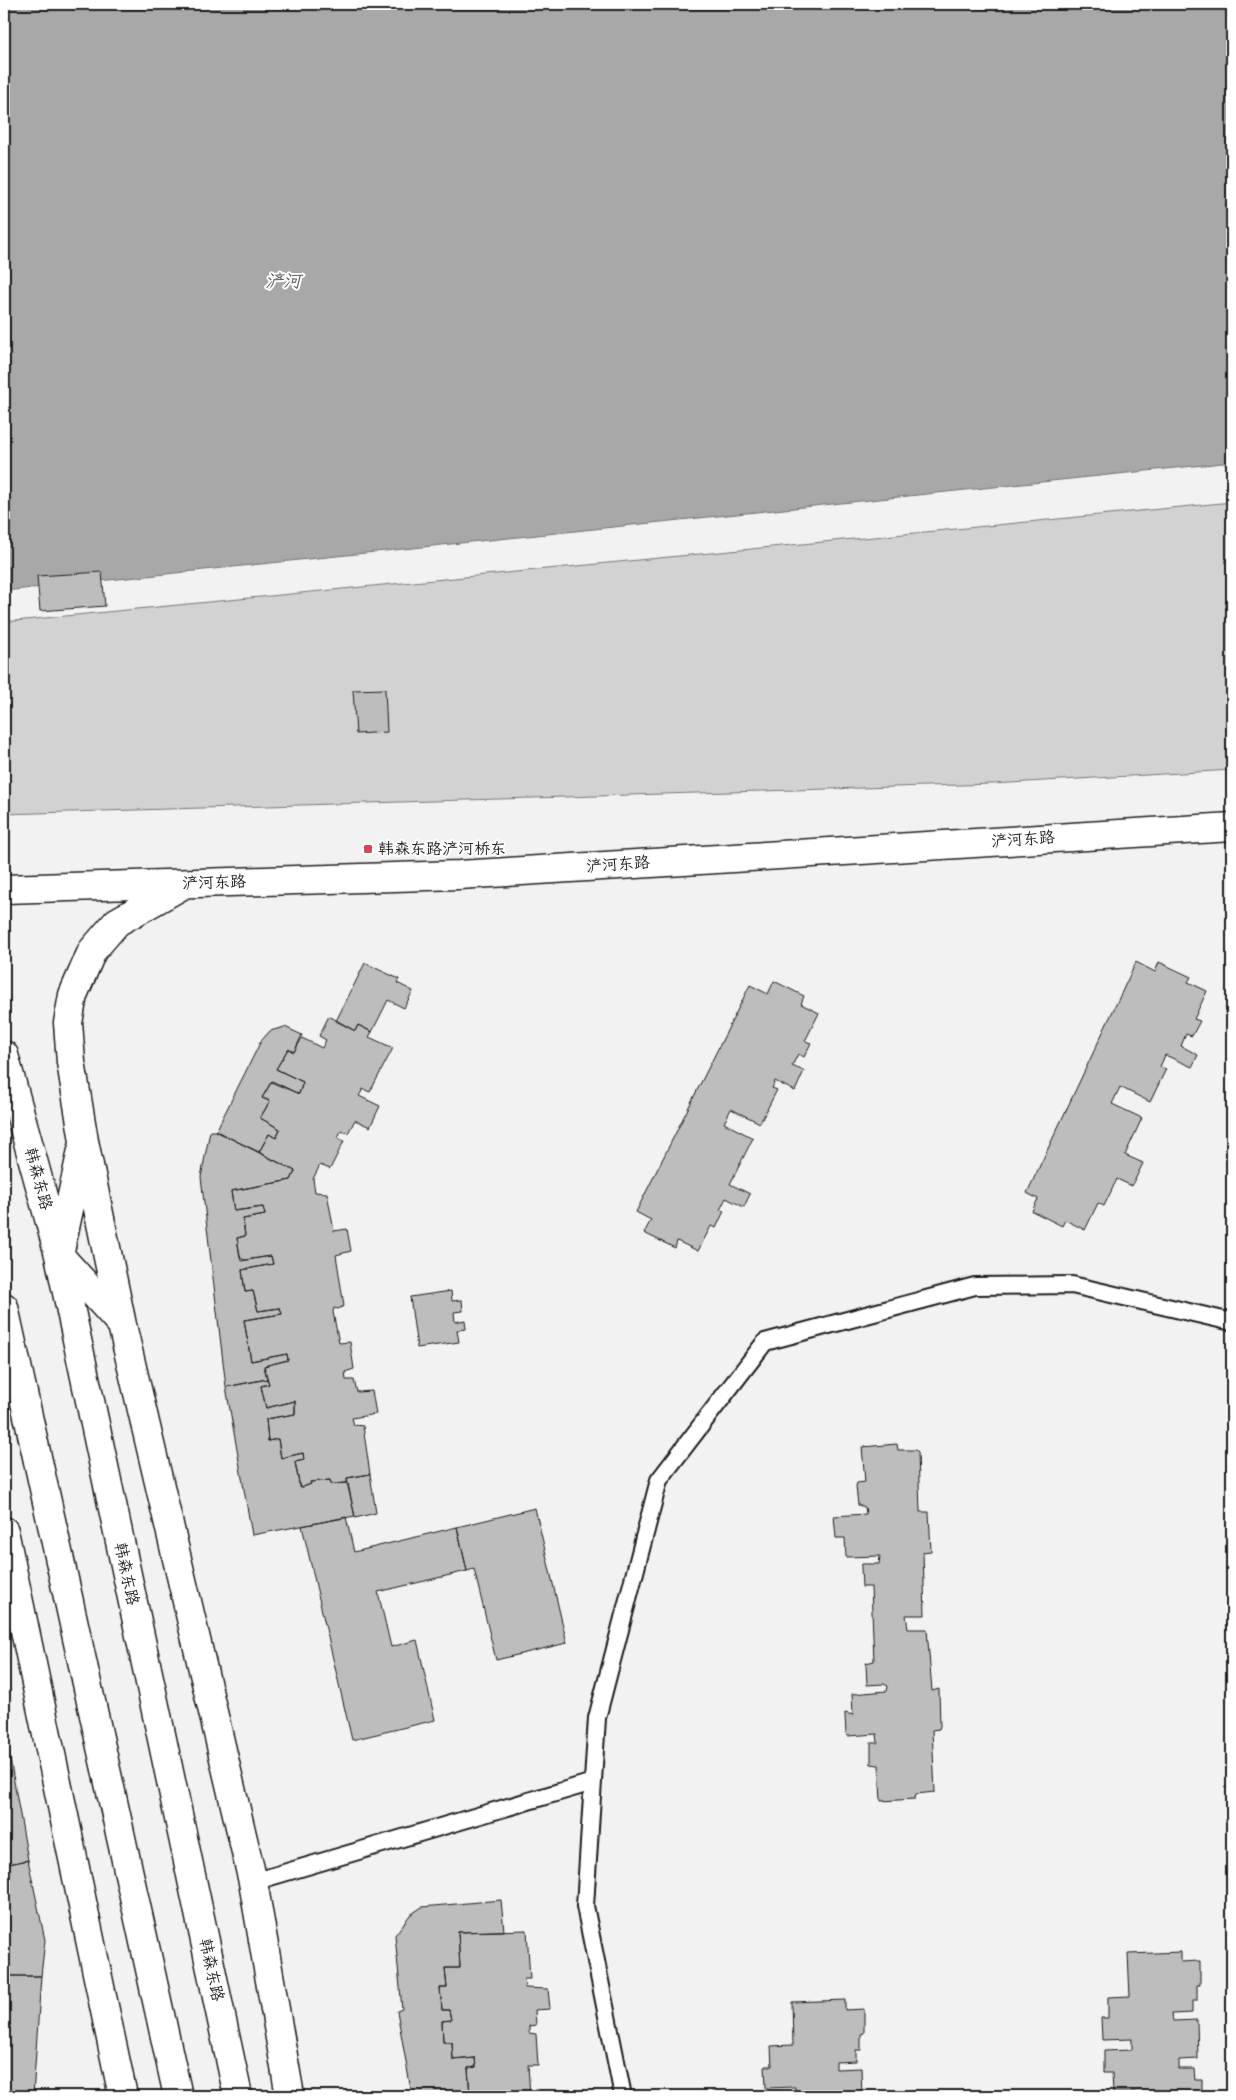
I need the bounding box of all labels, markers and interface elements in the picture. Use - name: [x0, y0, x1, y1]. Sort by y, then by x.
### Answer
- water label: 浐河: [265, 270, 304, 294]
- street label: 浐河东路: [990, 827, 1056, 853]
- place label: 韩森东路浐河桥东: [378, 839, 506, 860]
- marker: 韩森东路浐河桥东: [362, 843, 374, 855]
- street label: 浐河东路: [585, 852, 651, 878]
- street label: 浐河东路: [182, 871, 246, 895]
- street label: 韩森东路: [20, 1145, 56, 1213]
- street label: 韩森东路: [109, 1541, 143, 1607]
- street label: 韩森东路: [194, 1937, 228, 2003]

